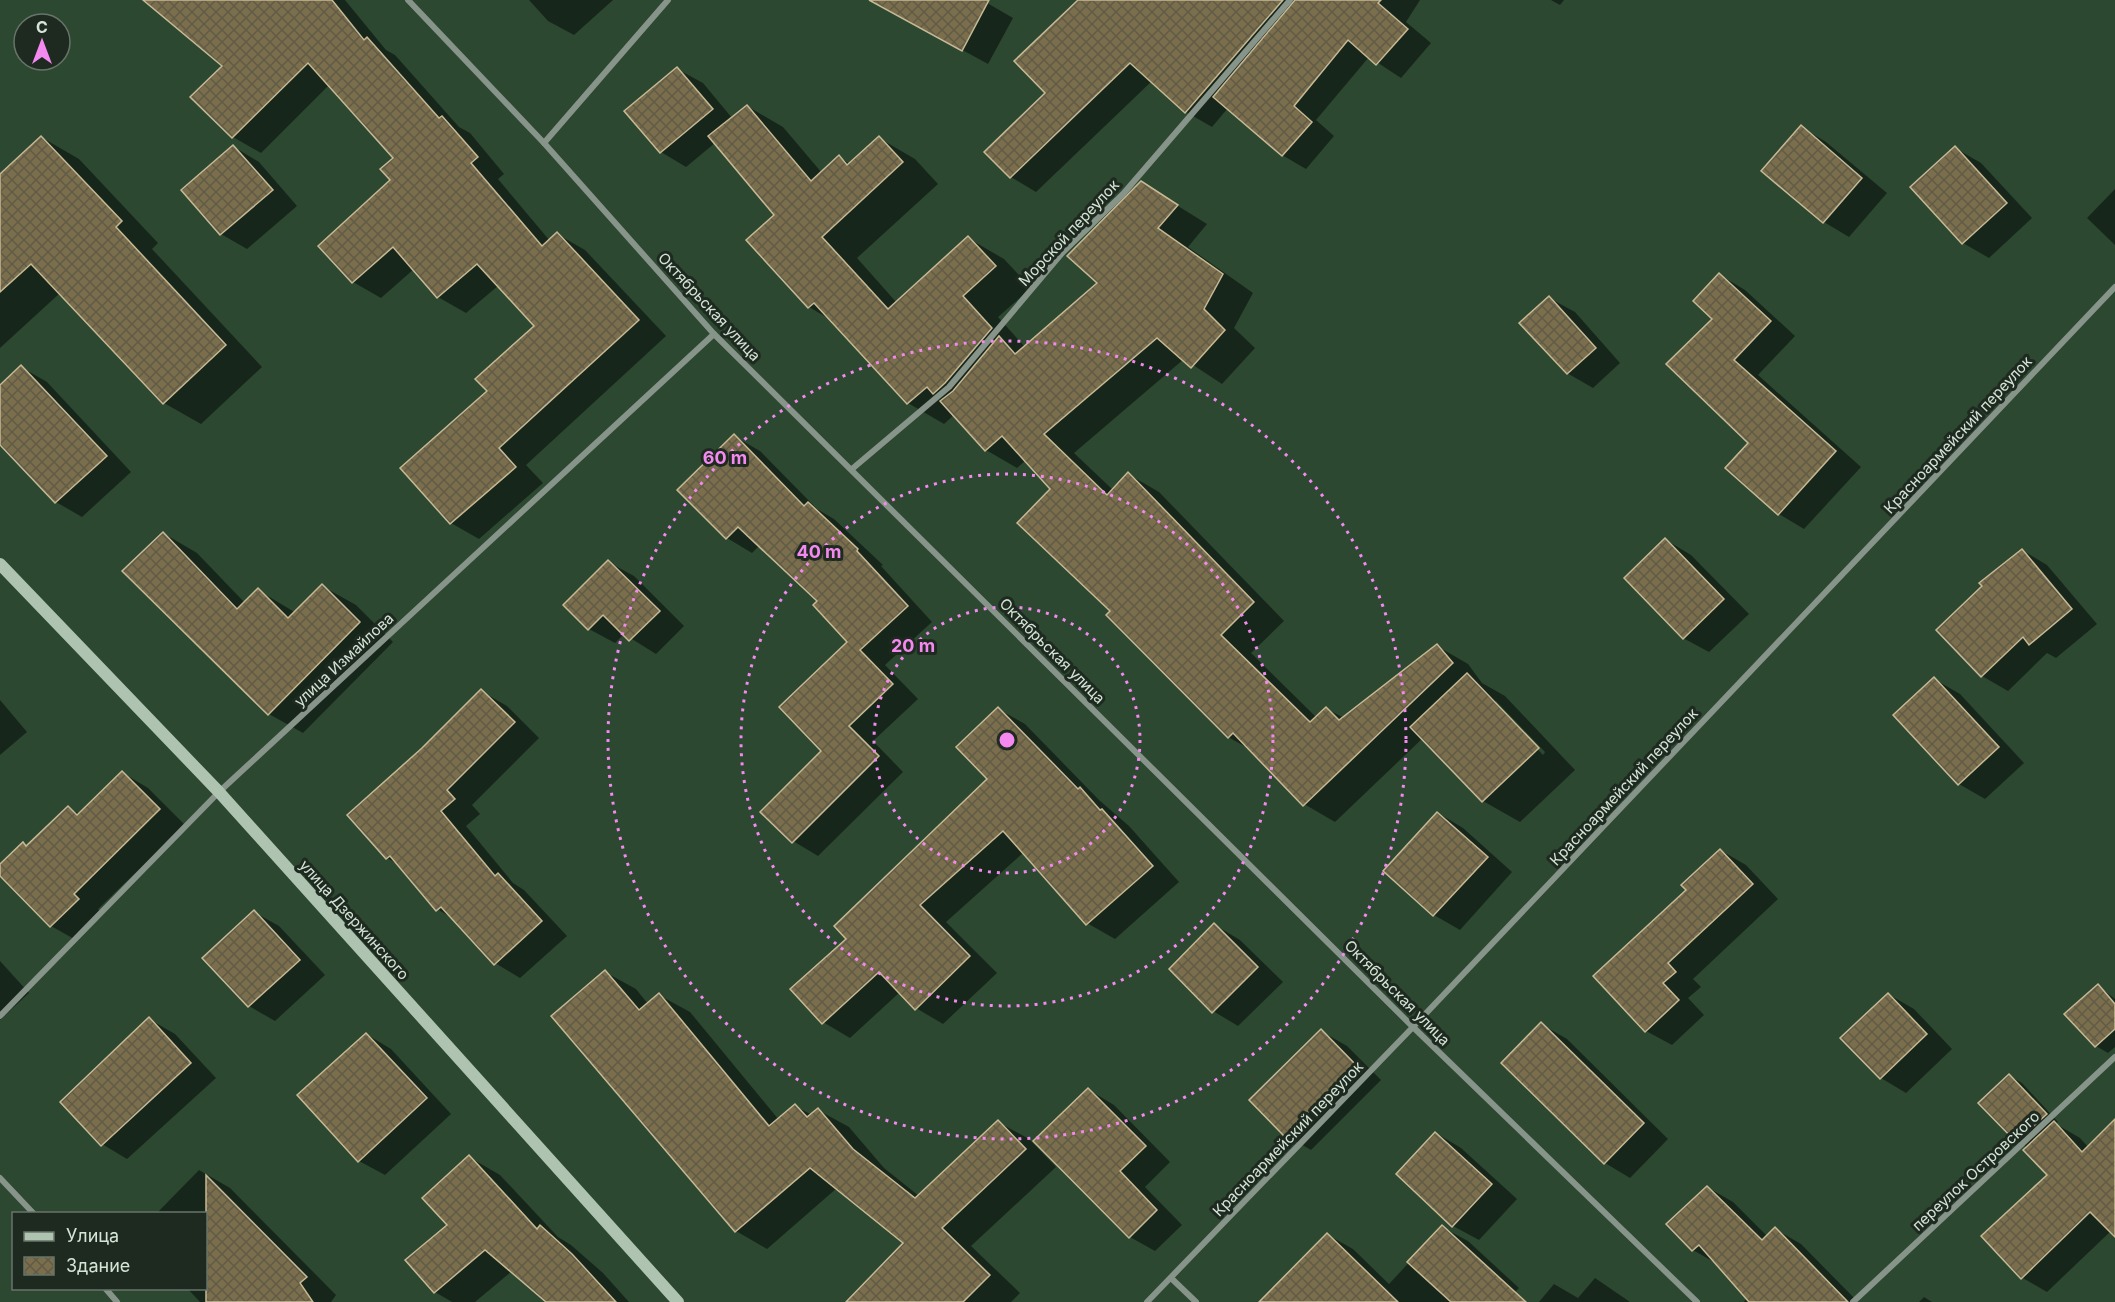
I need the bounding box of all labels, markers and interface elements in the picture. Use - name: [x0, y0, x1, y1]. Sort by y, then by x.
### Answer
- north arrow: [12, 12, 72, 72]
- text: С: [36, 17, 48, 37]
- street label: Морской переулок: [1014, 175, 1123, 290]
- street label: Октябрьская улица: [654, 248, 765, 365]
- street label: Красноармейский переулок: [1880, 352, 2036, 517]
- text: 60 m: [703, 447, 747, 468]
- text: 40 m: [797, 541, 842, 562]
- street label: Октябрьская улица: [996, 594, 1109, 707]
- street label: улица Измайлова: [290, 609, 397, 711]
- text: 20 m: [891, 635, 935, 656]
- street label: Красноармейский переулок: [1546, 704, 1702, 869]
- centre of rings: [997, 730, 1017, 750]
- street label: улица Дзержинского: [296, 856, 413, 983]
- street label: Октябрьская улица: [1341, 936, 1454, 1049]
- street label: Красноармейский переулок: [1208, 1057, 1367, 1220]
- street label: переулок Островского: [1908, 1107, 2043, 1235]
- legend: [12, 1212, 207, 1290]
- text: Улица: [66, 1225, 119, 1246]
- text: Здание: [66, 1255, 130, 1276]

